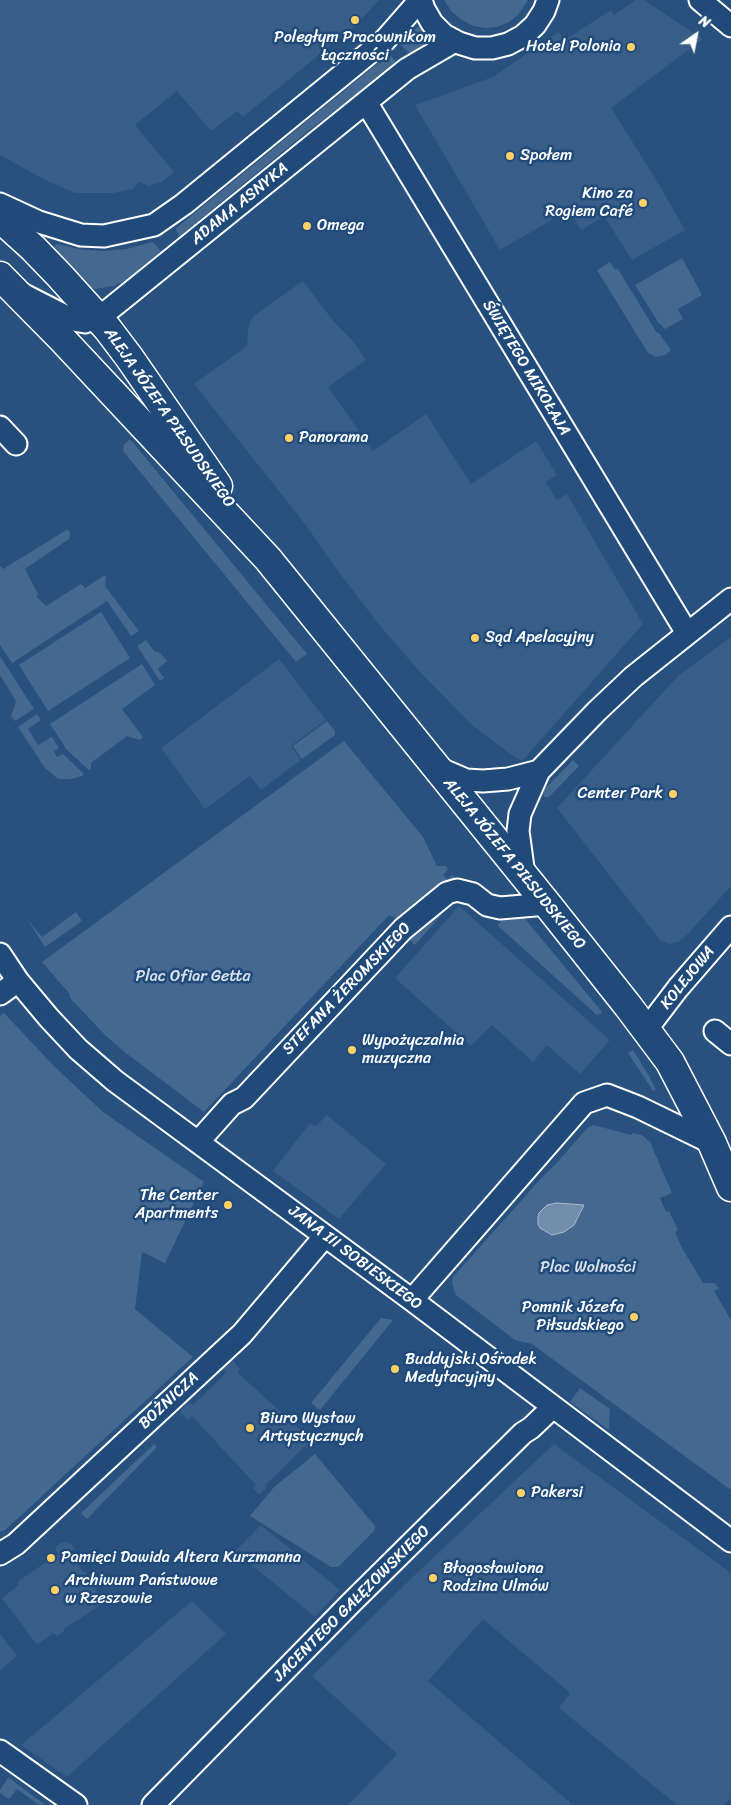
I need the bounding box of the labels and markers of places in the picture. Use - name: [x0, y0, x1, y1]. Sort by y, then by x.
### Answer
- marker: Poległym Pracownikom Łączności: [349, 14, 361, 26]
- place label: Poległym Pracownikom Łączności: [274, 28, 436, 66]
- place label: Hotel Polonia: [526, 37, 621, 57]
- marker: Hotel Polonia: [625, 41, 637, 53]
- place label: Społem: [520, 146, 572, 166]
- marker: Społem: [504, 150, 516, 162]
- place label: Kino za Rogiem Café: [545, 184, 633, 222]
- marker: Kino za Rogiem Café: [637, 197, 649, 209]
- place label: Omega: [317, 216, 364, 236]
- marker: Omega: [301, 220, 313, 232]
- place label: Panorama: [299, 428, 368, 448]
- marker: Panorama: [283, 432, 295, 444]
- place label: Sąd Apelacyjny: [485, 628, 594, 648]
- marker: Sąd Apelacyjny: [469, 632, 481, 644]
- place label: Center Park: [577, 784, 663, 804]
- marker: Center Park: [667, 788, 679, 800]
- place label: Wypożyczalnia muzyczna: [362, 1031, 464, 1069]
- marker: Wypożyczalnia muzyczna: [346, 1044, 358, 1056]
- place label: The Center Apartments: [135, 1186, 218, 1224]
- marker: The Center Apartments: [222, 1199, 234, 1211]
- place label: Pomnik Józefa Piłsudskiego: [522, 1298, 624, 1336]
- marker: Pomnik Józefa Piłsudskiego: [628, 1311, 640, 1323]
- place label: Buddyjski Ośrodek Medytacyjny: [405, 1350, 537, 1388]
- marker: Buddyjski Ośrodek Medytacyjny: [389, 1363, 401, 1375]
- place label: Biuro Wystaw Artystycznych: [260, 1409, 364, 1447]
- marker: Biuro Wystaw Artystycznych: [244, 1422, 256, 1434]
- place label: Pakersi: [531, 1483, 583, 1503]
- marker: Pakersi: [515, 1487, 527, 1499]
- place label: Pamięci Dawida Altera Kurzmanna: [61, 1548, 301, 1568]
- marker: Pamięci Dawida Altera Kurzmanna: [45, 1552, 57, 1564]
- place label: Błogosławiona Rodzina Ulmów: [443, 1559, 549, 1597]
- place label: Archiwum Państwowe w Rzeszowie: [65, 1571, 218, 1609]
- marker: Błogosławiona Rodzina Ulmów: [427, 1572, 439, 1584]
- marker: Archiwum Państwowe w Rzeszowie: [49, 1584, 61, 1596]

